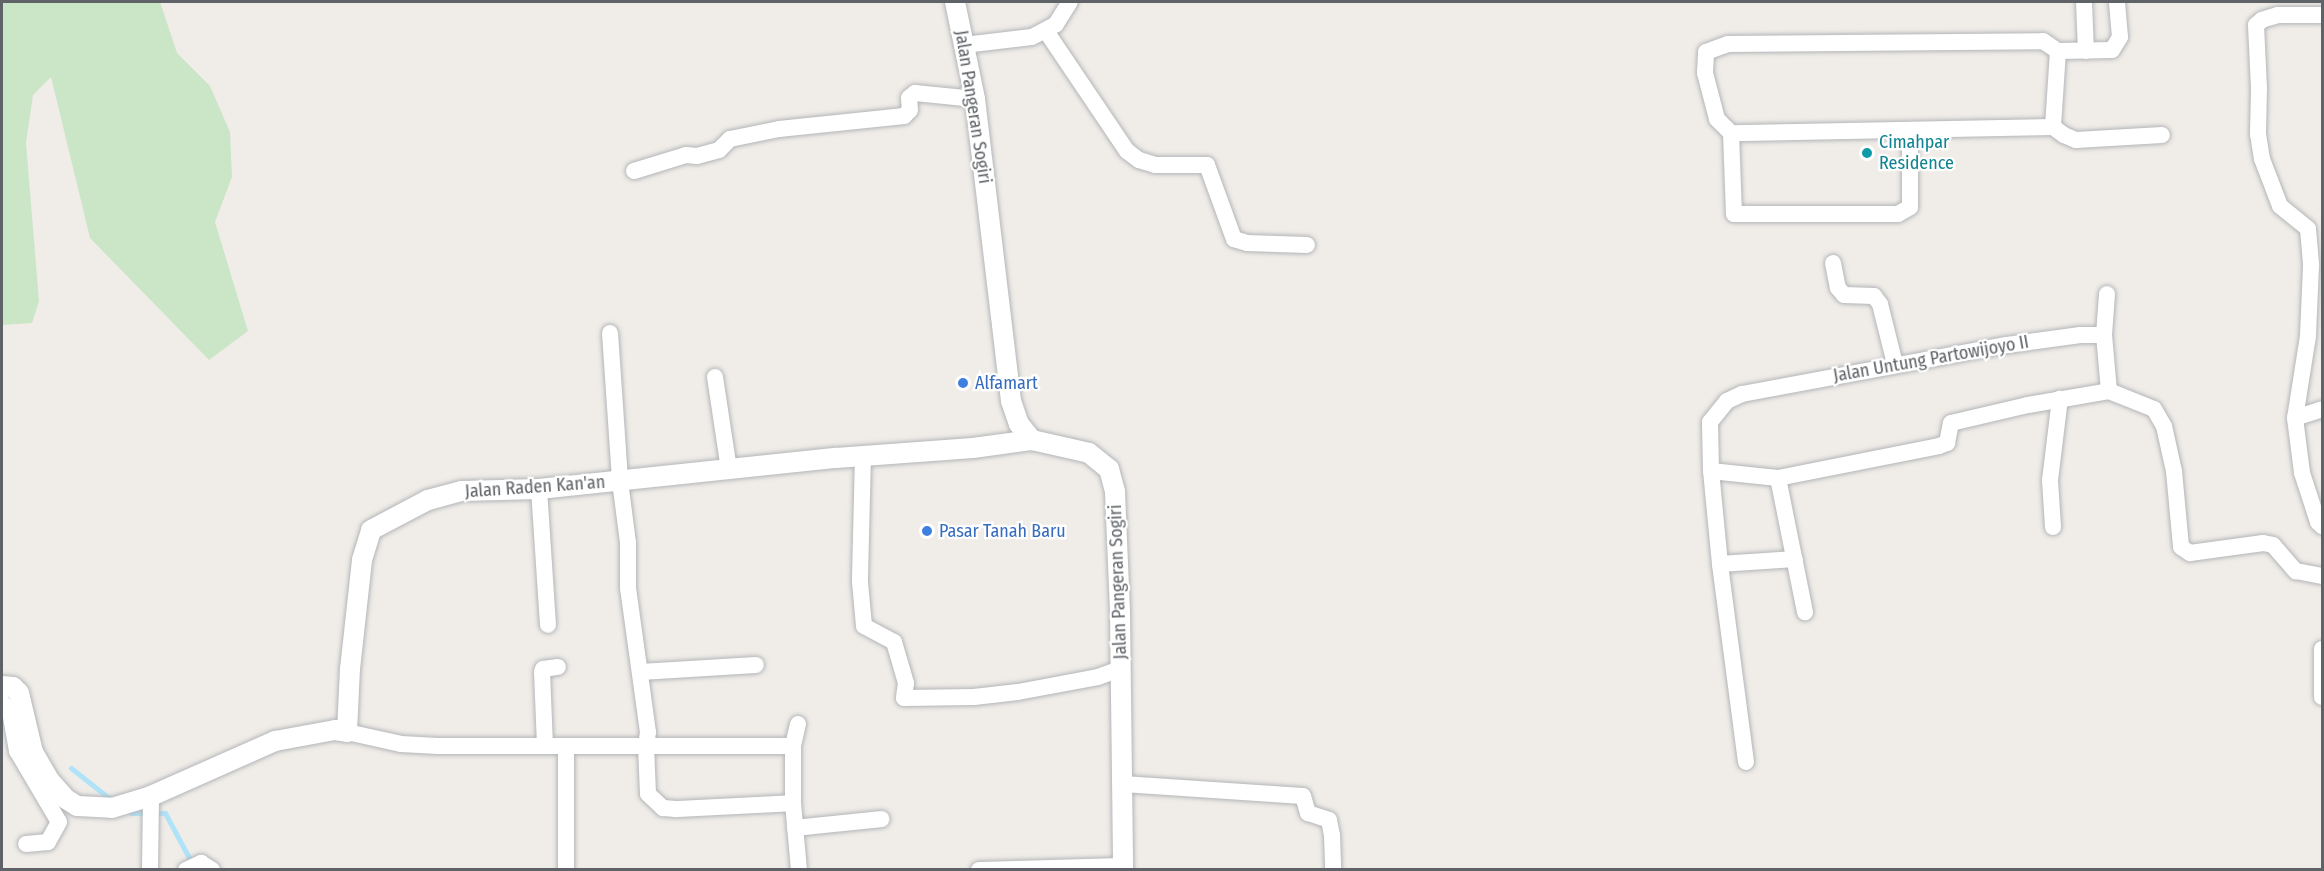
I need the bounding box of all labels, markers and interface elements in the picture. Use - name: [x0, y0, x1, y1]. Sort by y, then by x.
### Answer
- street label: Jalan Pangeran Sogiri: [950, 29, 996, 185]
- place label: Cimahpar Residence: [1879, 132, 1954, 174]
- marker: Cimahpar Residence: [1860, 146, 1874, 160]
- street label: Jalan Untung Partowijoyo II: [1831, 331, 2031, 387]
- place label: Alfamart: [975, 372, 1038, 394]
- marker: Alfamart: [956, 376, 970, 390]
- street label: Jalan Raden Kan'an: [464, 471, 606, 503]
- street label: Jalan Pangeran Sogiri: [1105, 504, 1131, 660]
- place label: Pasar Tanah Baru: [939, 520, 1066, 542]
- marker: Pasar Tanah Baru: [920, 524, 934, 538]

